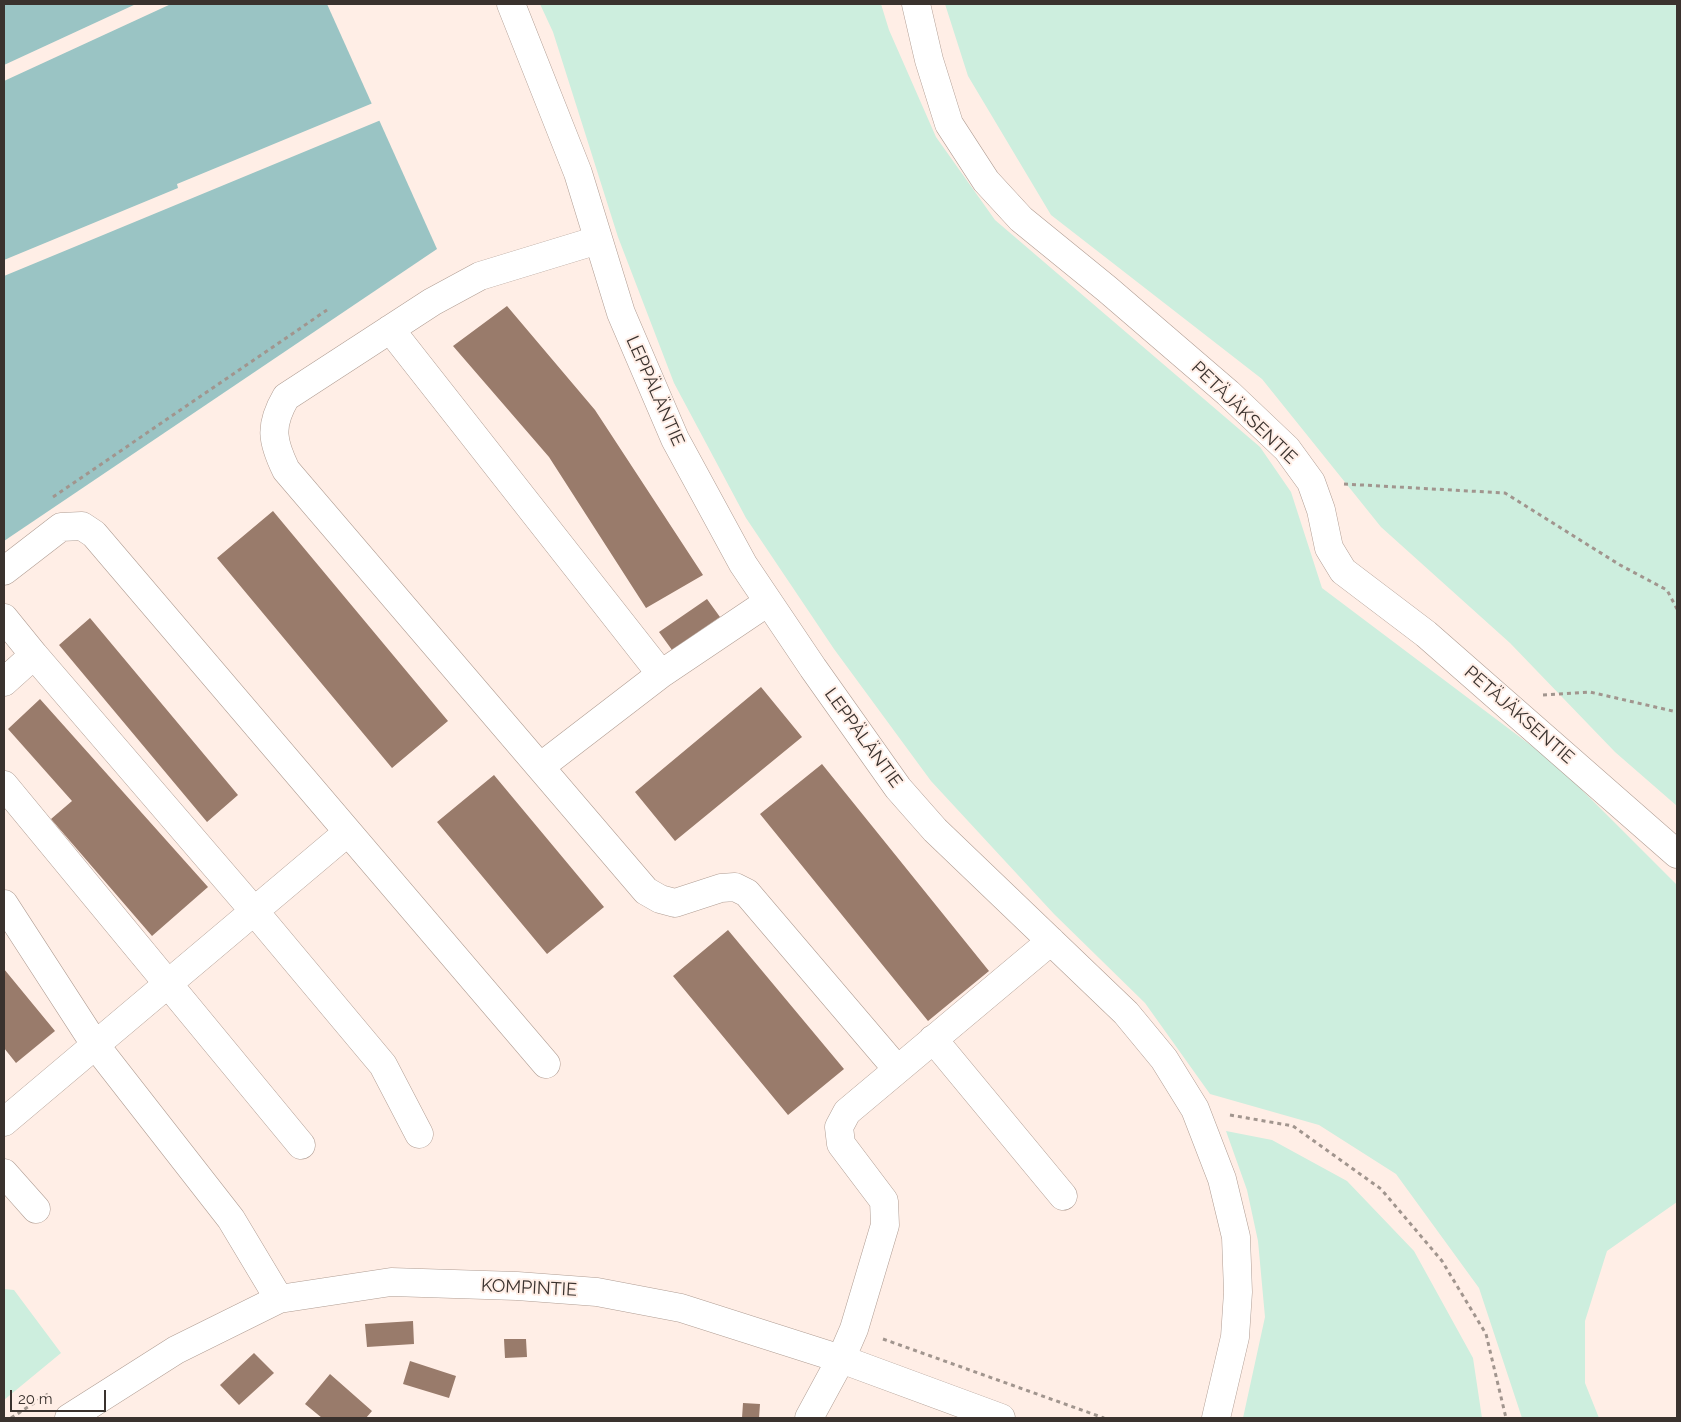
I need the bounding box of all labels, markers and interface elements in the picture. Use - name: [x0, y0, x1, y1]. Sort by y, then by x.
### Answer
- street label: LEPPÄLÄNTIE: [621, 333, 689, 449]
- street label: PETÄJÄKSENTIE: [1187, 357, 1301, 469]
- street label: PETÄJÄKSENTIE: [1460, 661, 1578, 769]
- street label: LEPPÄLÄNTIE: [820, 684, 906, 792]
- street label: KOMPINTIE: [480, 1275, 578, 1301]
- scale bar: [12, 1380, 109, 1412]
- text: 20 m: [18, 1390, 53, 1408]

